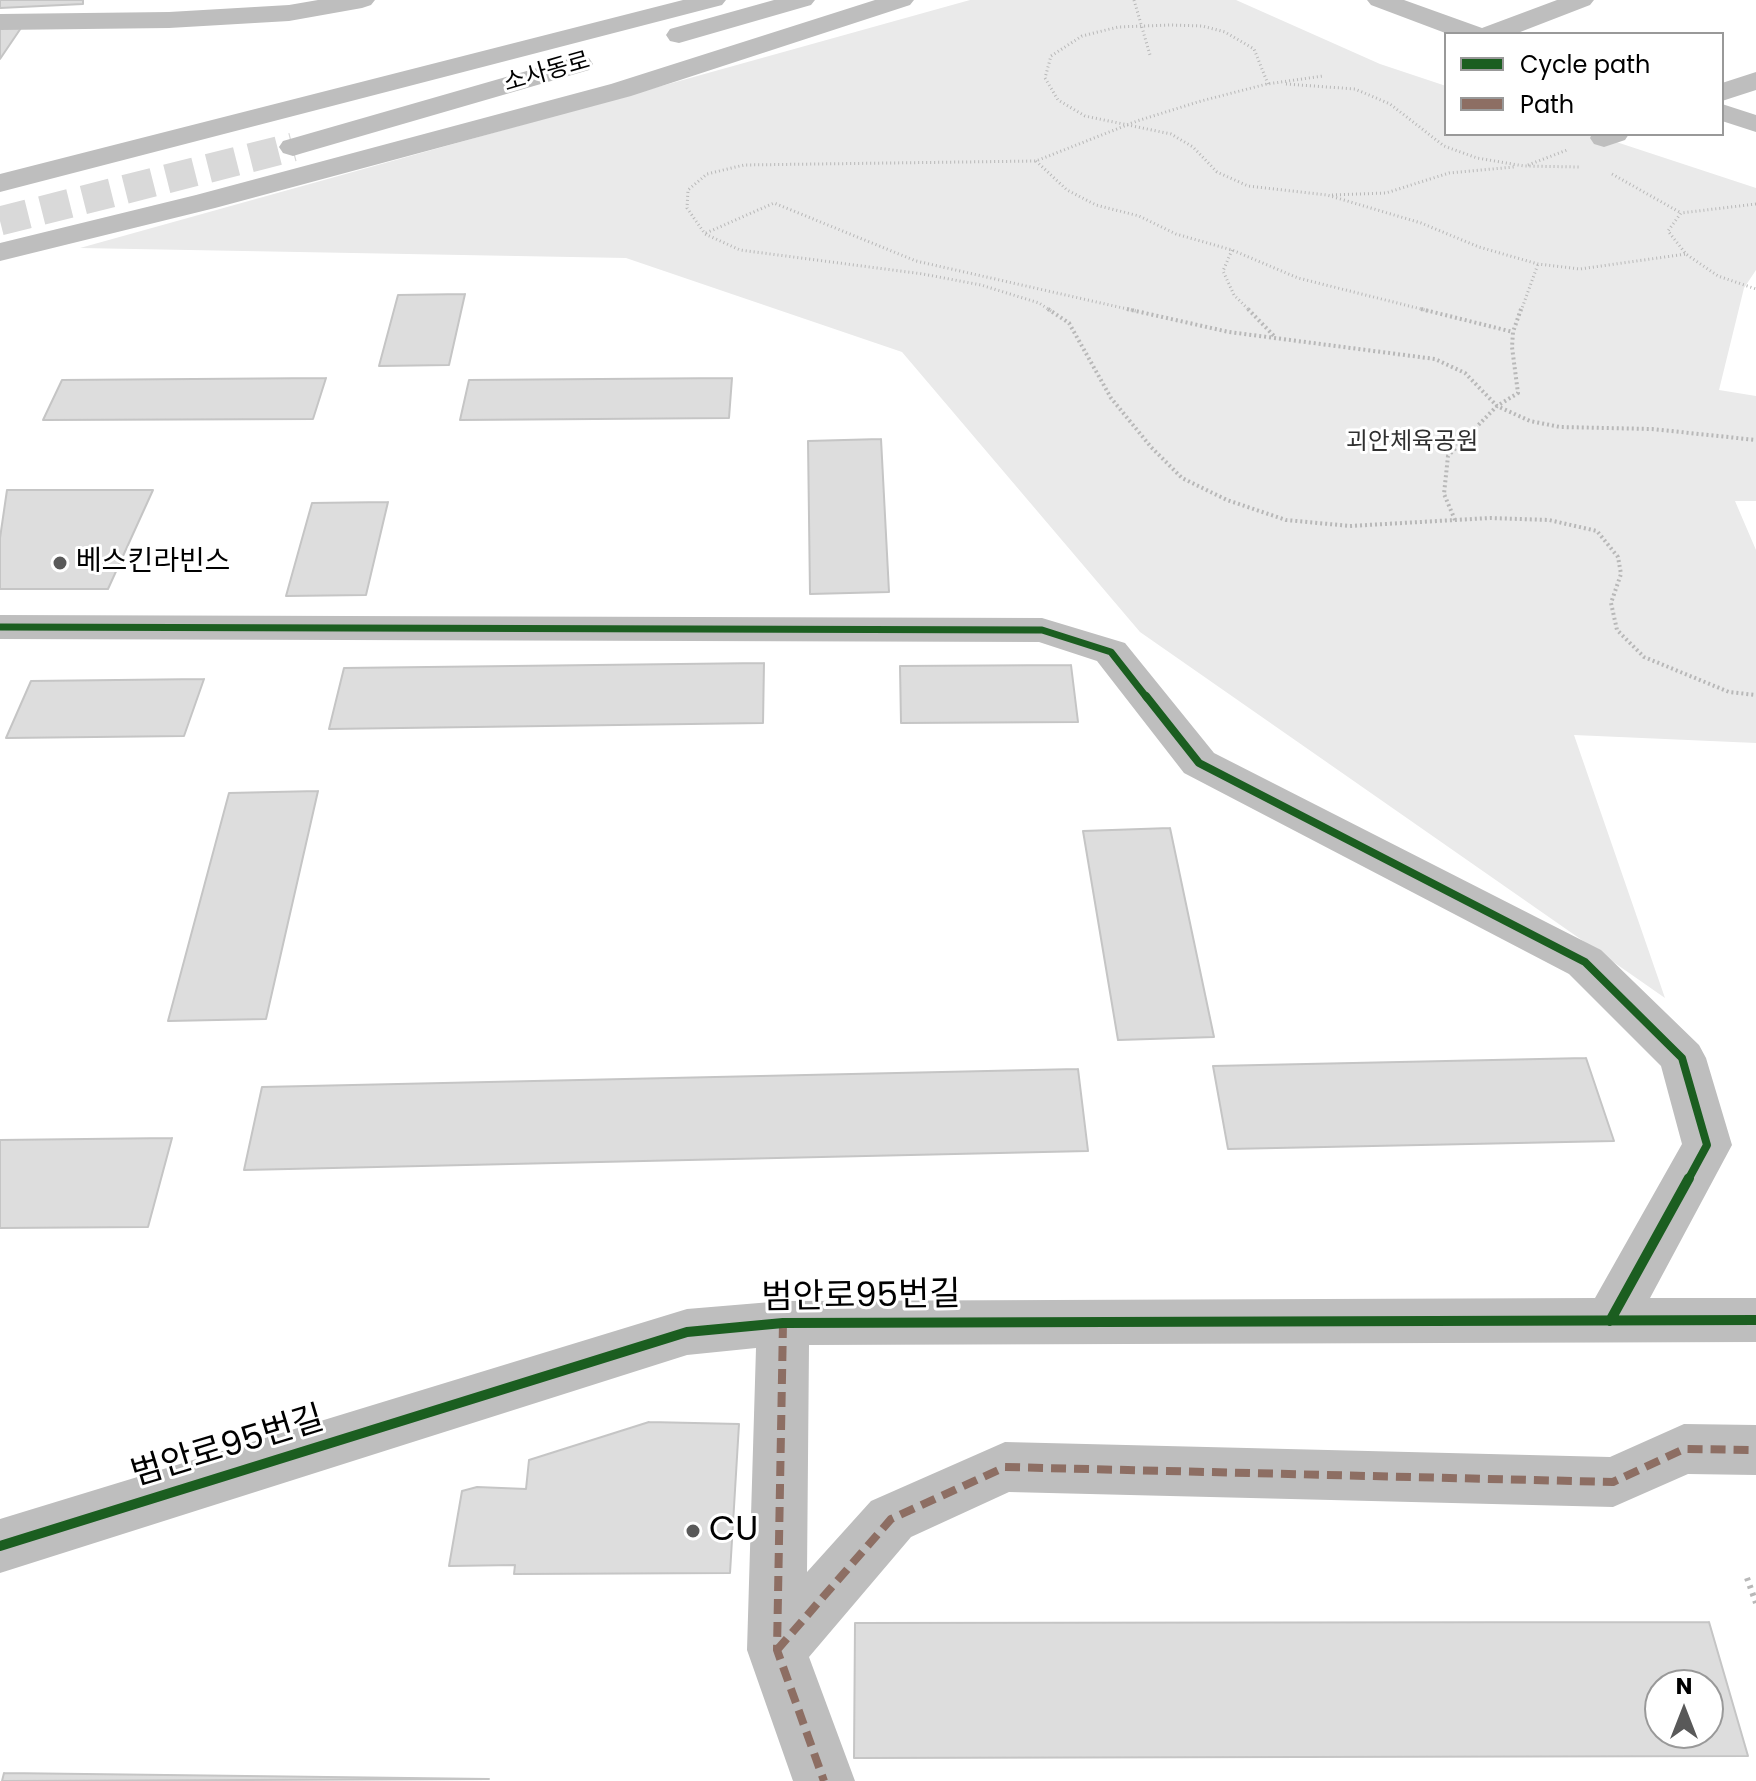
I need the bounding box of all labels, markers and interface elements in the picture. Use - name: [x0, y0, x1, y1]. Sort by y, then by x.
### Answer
- legend: [1444, 32, 1724, 136]
- street label: 소사동로: [501, 47, 593, 99]
- text: Cycle path: [1520, 48, 1650, 81]
- text: Path: [1520, 88, 1574, 121]
- park label: 괴안체육공원: [1346, 429, 1478, 457]
- place label: 베스킨라빈스: [76, 546, 231, 580]
- marker: 베스킨라빈스: [51, 554, 69, 572]
- street label: 범안로95번길: [761, 1276, 961, 1320]
- street label: 범안로95번길: [127, 1399, 329, 1497]
- place label: CU: [709, 1511, 758, 1551]
- marker: CU: [684, 1522, 702, 1540]
- north arrow: [1644, 1669, 1724, 1749]
- text: N: [1676, 1671, 1692, 1702]

